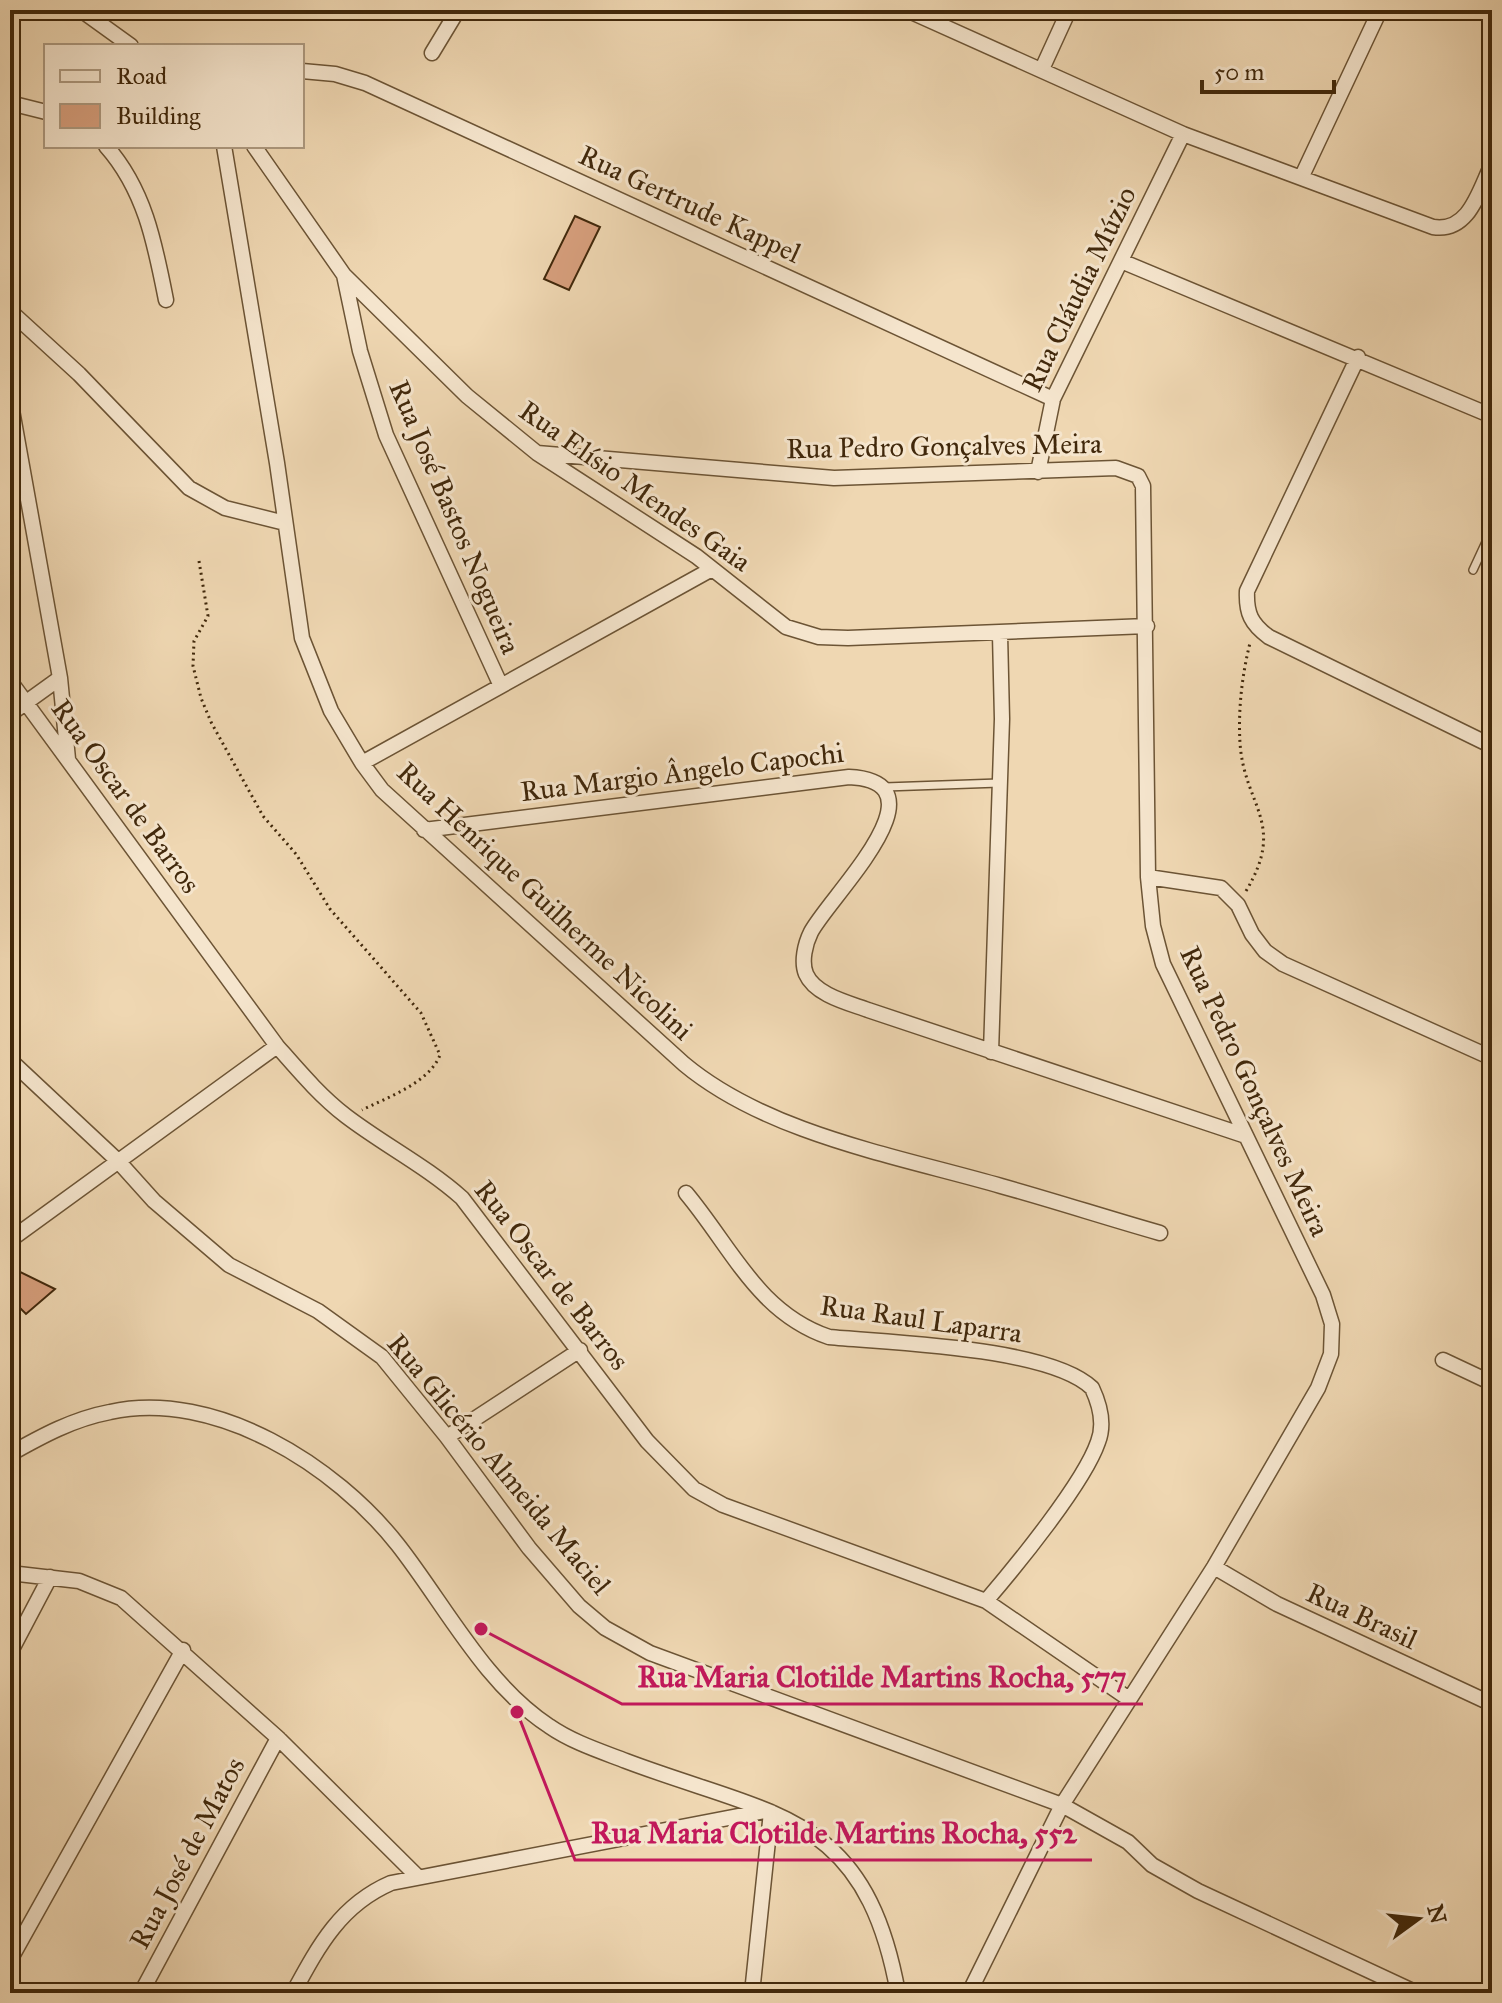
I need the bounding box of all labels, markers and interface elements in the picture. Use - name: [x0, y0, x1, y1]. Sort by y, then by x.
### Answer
- legend: [44, 44, 304, 148]
- scale bar: [1202, 44, 1334, 94]
- text: 50 m: [1214, 57, 1264, 87]
- text: Road: [116, 61, 167, 91]
- text: Building: [116, 101, 201, 131]
- street label: Rua Gertrude Kappel: [573, 137, 807, 271]
- street label: Rua Cláudia Múzio: [1014, 181, 1144, 397]
- street label: Rua José Bastos Nogueira: [381, 375, 529, 659]
- street label: Rua Elísio Mendes Gaia: [512, 393, 758, 579]
- street label: Rua Pedro Gonçalves Meira: [786, 426, 1103, 466]
- street label: Rua Oscar de Barros: [44, 692, 208, 900]
- street label: Rua Margio Ângelo Capochi: [518, 735, 846, 809]
- street label: Rua Henrique Guilherme Nicolini: [390, 755, 700, 1048]
- street label: Rua Pedro Gonçalves Meira: [1172, 940, 1338, 1242]
- street label: Rua Oscar de Barros: [467, 1173, 637, 1377]
- street label: Rua Raul Laparra: [818, 1288, 1024, 1351]
- street label: Rua Glicério Almeida Maciel: [380, 1326, 619, 1602]
- street label: Rua Brasil: [1301, 1575, 1423, 1657]
- callout: Rua Maria Clotilde Martins Rocha, 577: [622, 1650, 1143, 1704]
- text: Rua Maria Clotilde Martins Rocha, 577: [637, 1659, 1127, 1695]
- street label: Rua José de Matos: [122, 1751, 252, 1955]
- callout: Rua Maria Clotilde Martins Rocha, 552: [575, 1806, 1092, 1860]
- text: Rua Maria Clotilde Martins Rocha, 552: [591, 1815, 1078, 1851]
- north arrow: [1378, 1879, 1458, 1959]
- text: N: [1421, 1901, 1452, 1927]

